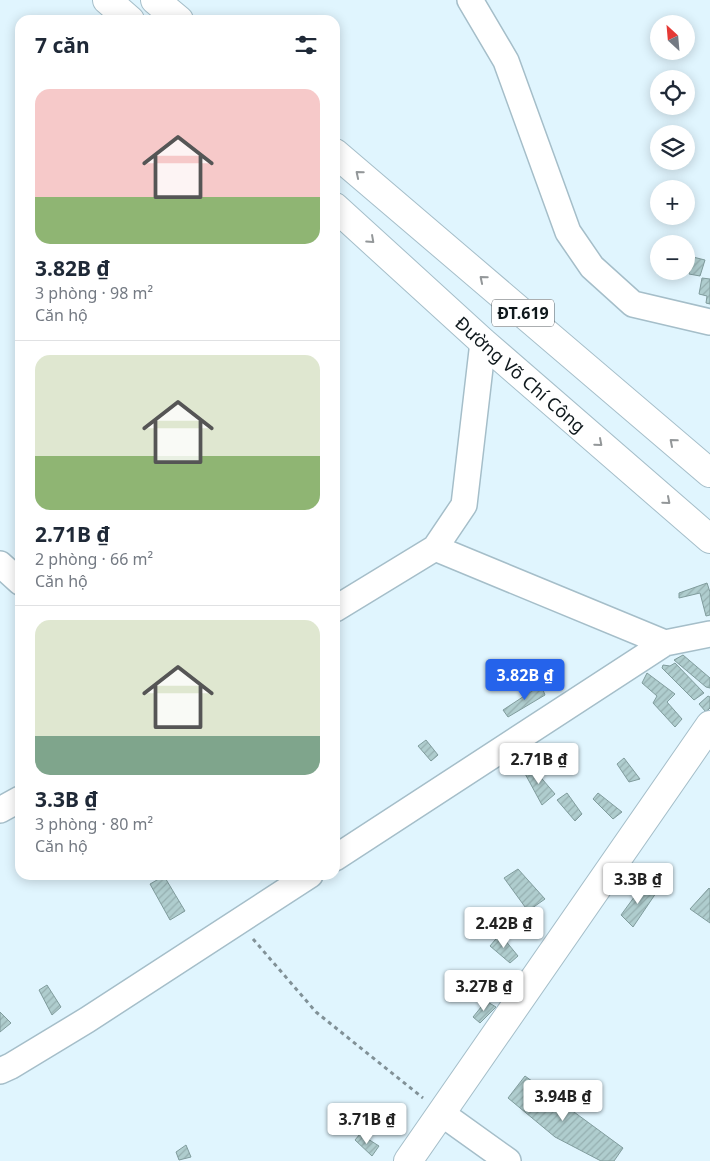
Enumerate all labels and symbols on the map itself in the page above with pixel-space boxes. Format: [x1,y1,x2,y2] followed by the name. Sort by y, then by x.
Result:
[650,15,695,60] north arrow
[356,171,365,180] one-way arrow
[365,234,374,243] one-way arrow
[479,276,488,285] one-way arrow
[492,300,554,326] road number: ĐT.619
[450,311,591,438] street label: Đường Võ Chí Công
[594,437,603,446] one-way arrow
[670,439,679,447] one-way arrow
[661,495,670,504] one-way arrow
[479,658,571,701] pin: 3.82B ₫
[493,742,585,785] pin: 2.71B ₫
[597,862,679,905] pin: 3.3B ₫
[458,906,550,949] pin: 2.42B ₫
[438,970,530,1012] pin: 3.27B ₫
[517,1080,609,1122] pin: 3.94B ₫
[321,1102,413,1145] pin: 3.71B ₫

